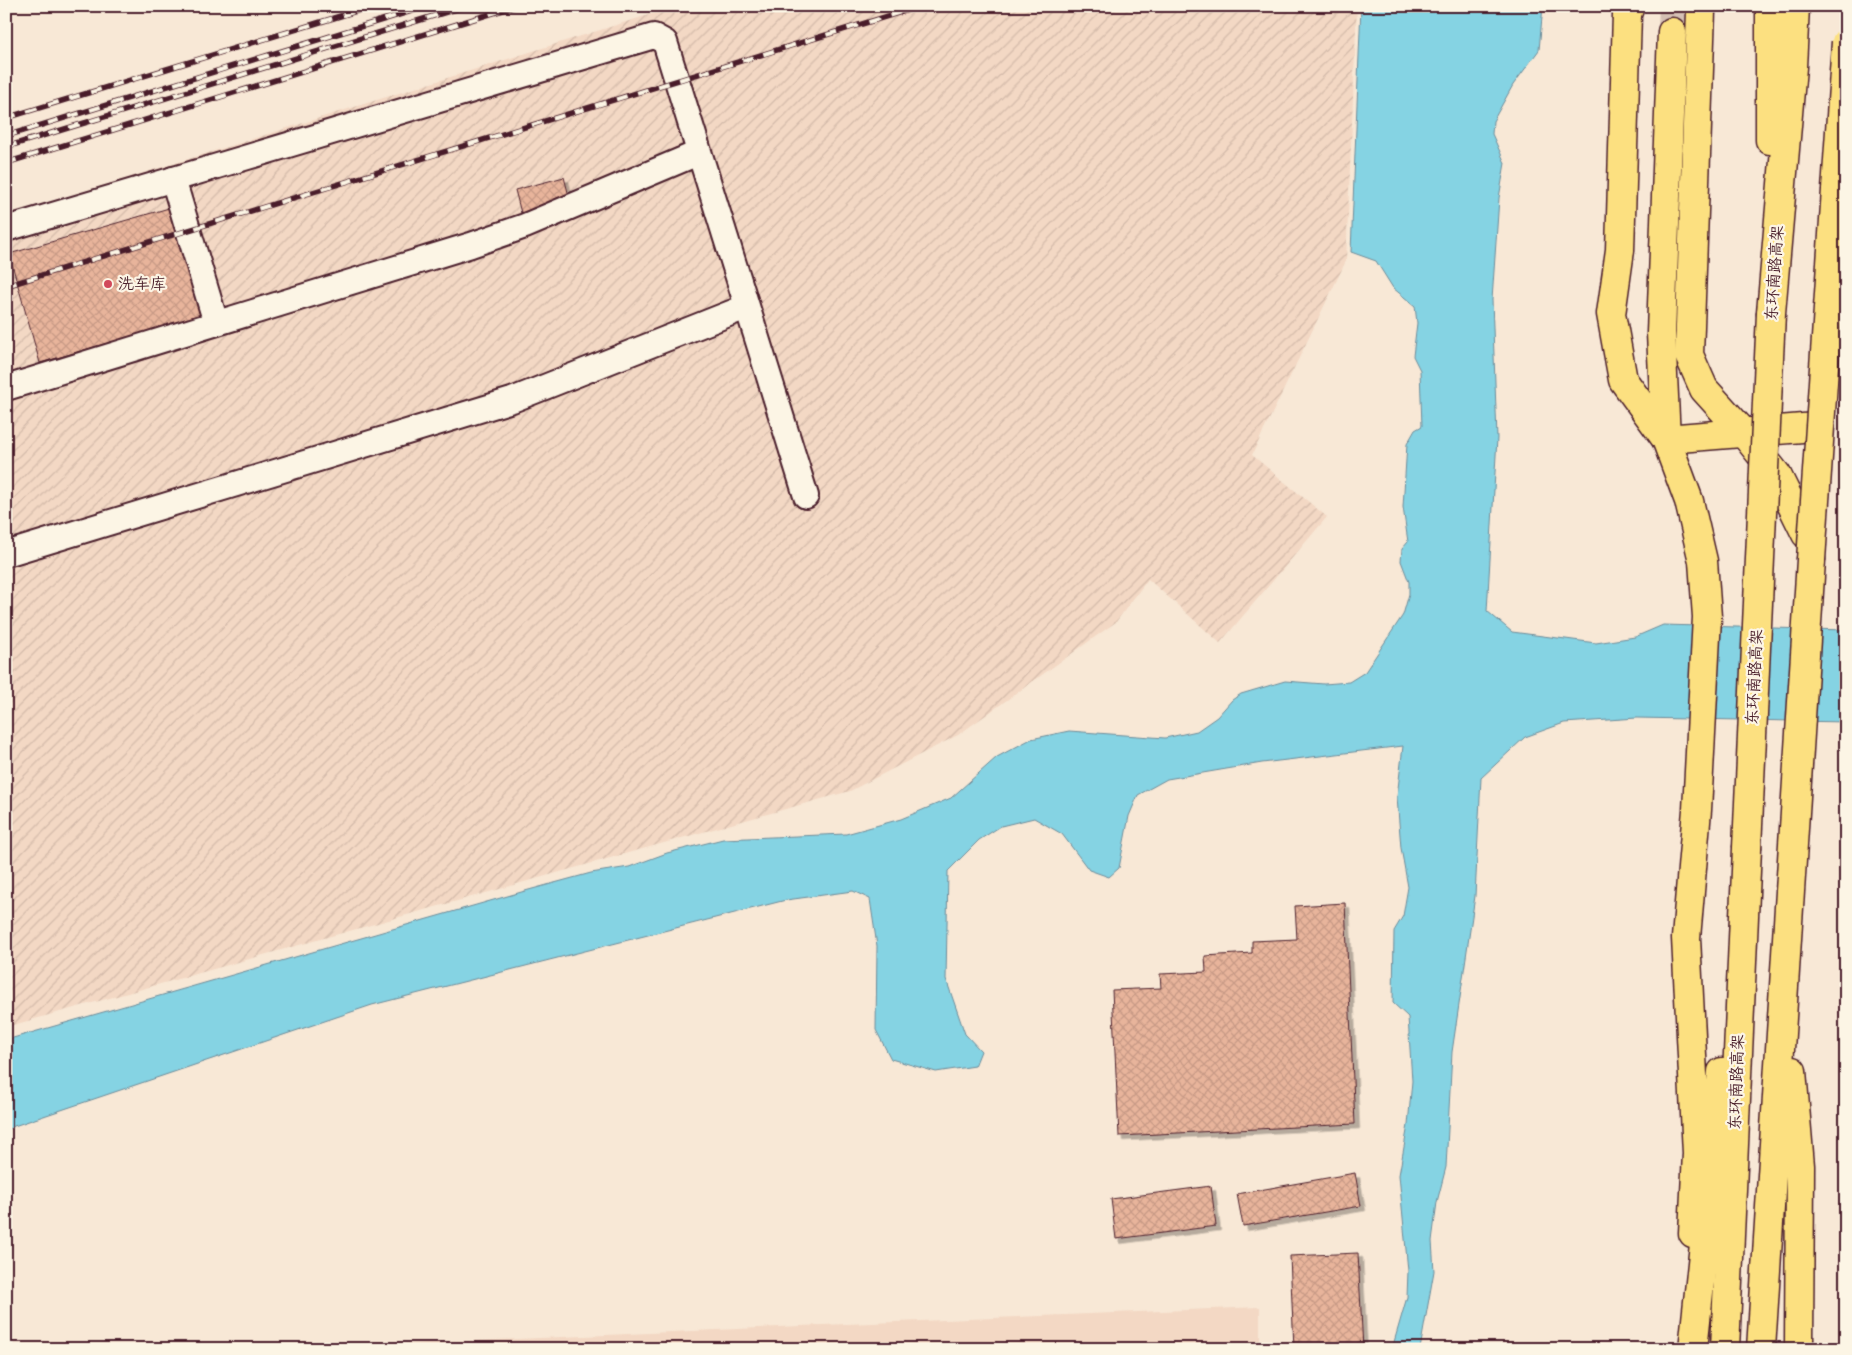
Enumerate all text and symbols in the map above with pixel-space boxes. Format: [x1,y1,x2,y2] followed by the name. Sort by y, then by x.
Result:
[1762,224,1788,322] street label: 东环南路高架
[118,275,166,294] place label: 洗车库
[102,278,114,290] marker: 洗车库
[1743,629,1767,725] street label: 东环南路高架
[1726,1034,1748,1130] street label: 东环南路高架

